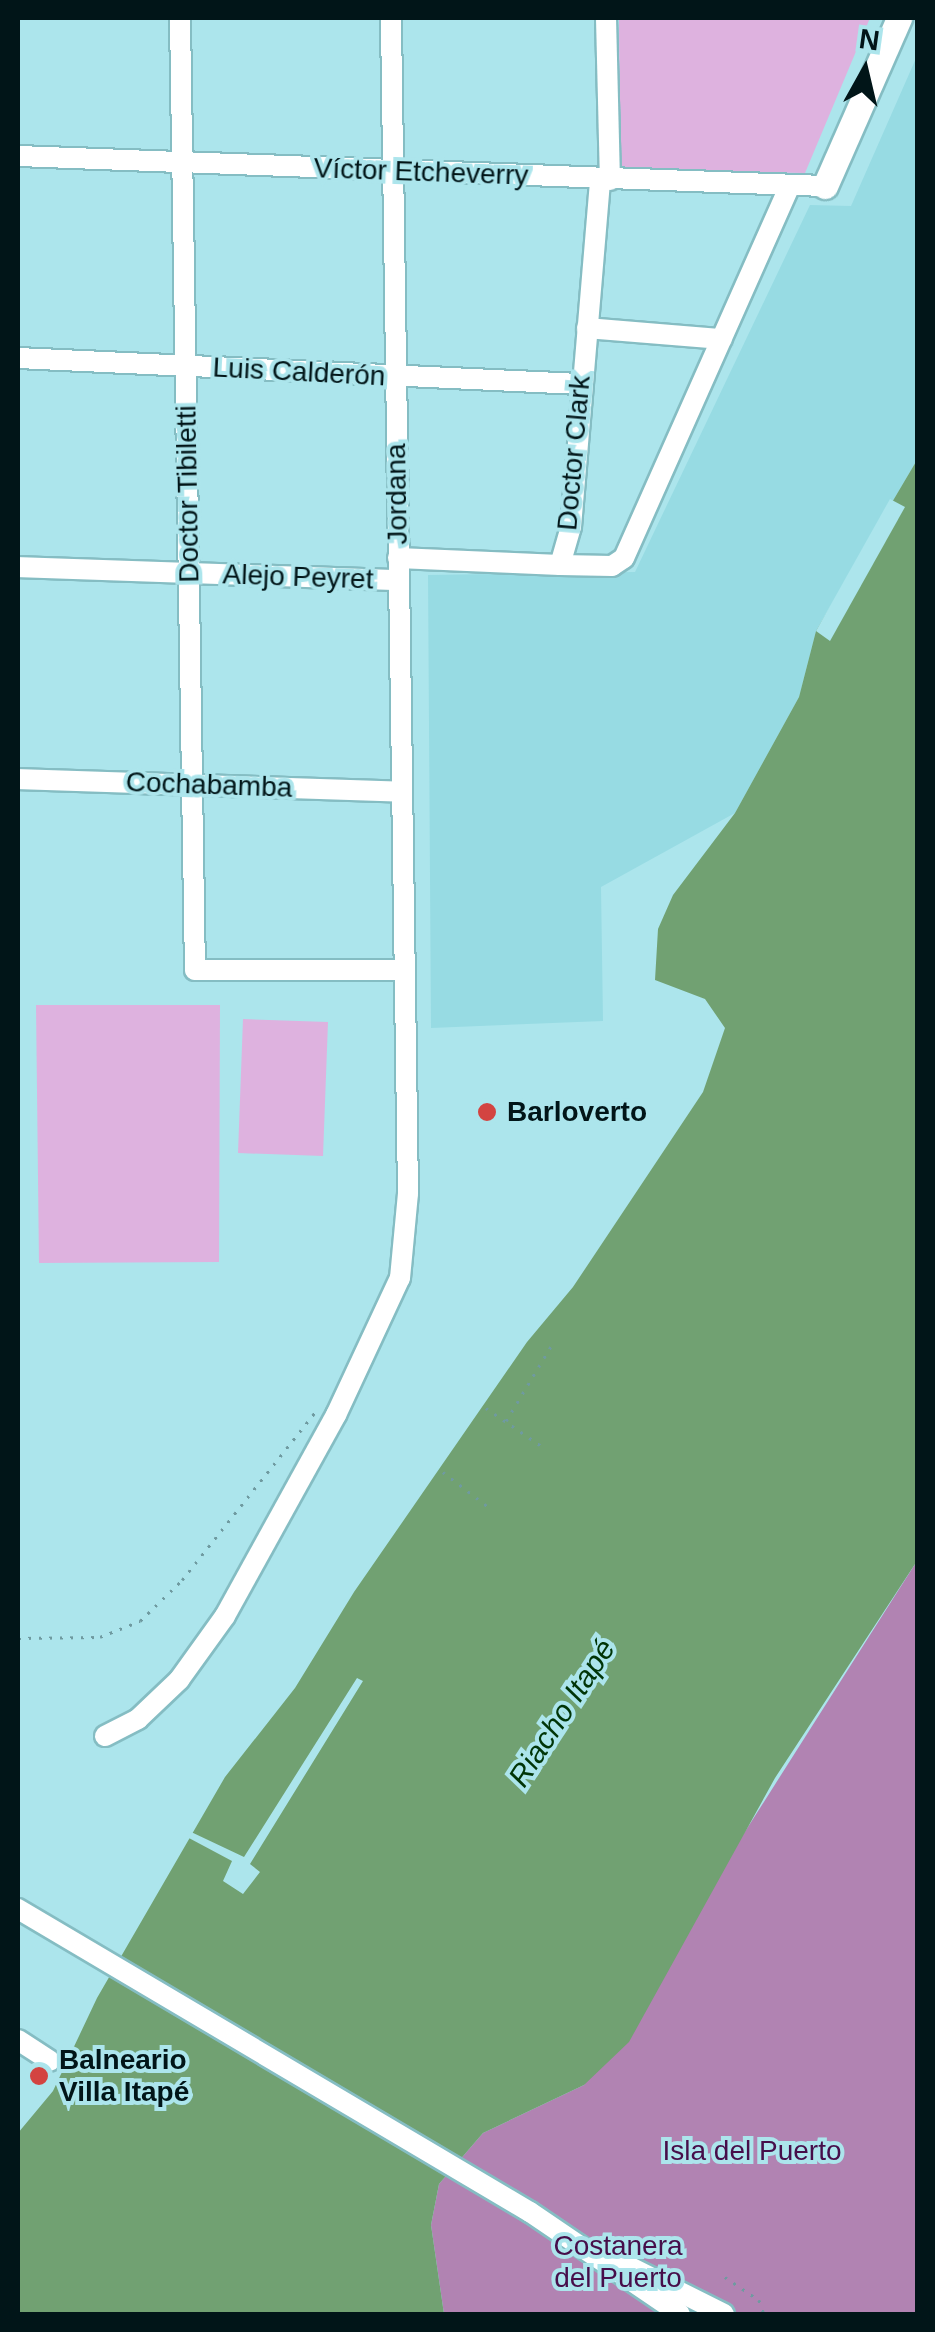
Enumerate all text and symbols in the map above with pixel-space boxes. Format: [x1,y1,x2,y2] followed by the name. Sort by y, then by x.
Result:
[815,20,915,120] north arrow
[857,23,881,57] text: N
[313,151,529,193] street label: Víctor Etcheverry
[212,351,386,393] street label: Luis Calderón
[550,374,598,532] street label: Doctor Clark
[170,405,206,583] street label: Doctor Tibiletti
[379,443,415,545] street label: Jordana
[222,558,374,596] street label: Alejo Peyret
[125,765,293,805] street label: Cochabamba
[507,1095,647,1129] place label: Barloverto
[476,1101,498,1123] marker: Barloverto
[501,1633,623,1793] water label: Riacho Itapé
[59,2043,189,2109] place label: Balneario Villa Itapé
[28,2065,50,2087] marker: Balneario Villa Itapé
[663,2134,841,2168] park label: Isla del Puerto
[553,2229,683,2295] park label: Costanera del Puerto

